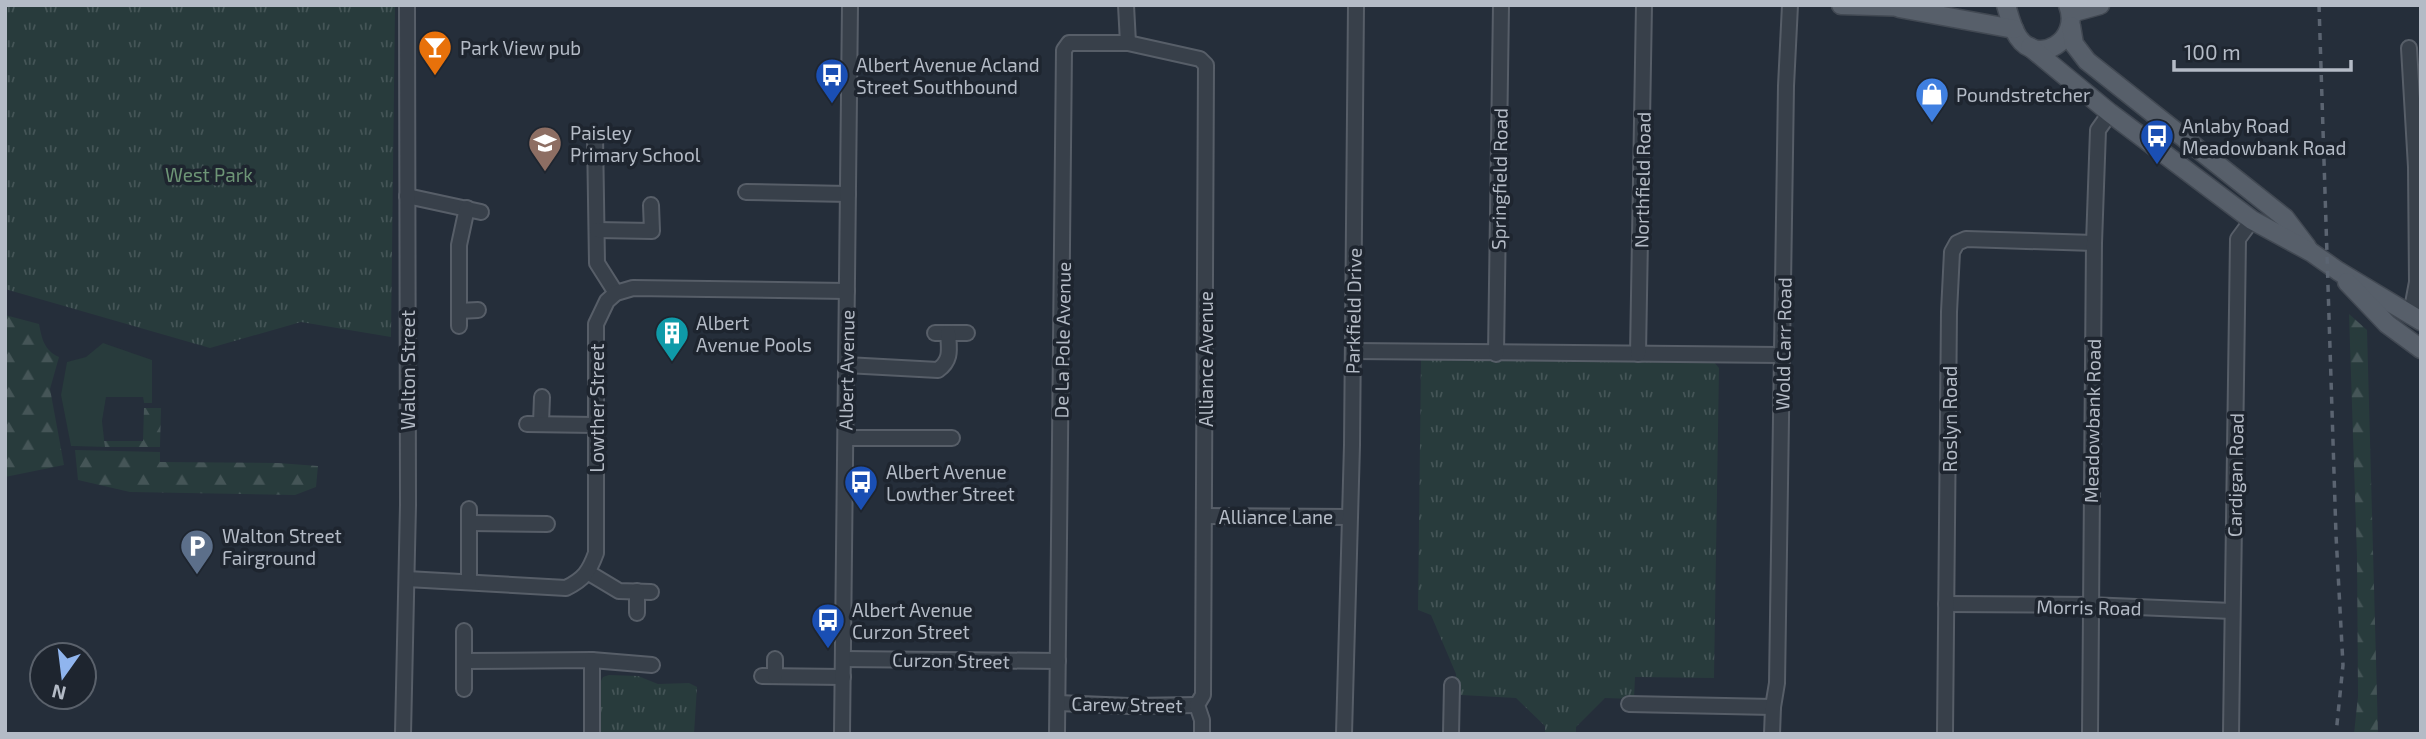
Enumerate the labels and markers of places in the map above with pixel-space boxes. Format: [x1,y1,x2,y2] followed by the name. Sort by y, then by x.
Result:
[416,28,454,77] bar icon: Park View pub
[460,36,581,59] place label: Park View pub
[856,53,1040,98] place label: Albert Avenue Acland Street Southbound
[813,56,851,105] bus stop icon: Albert Avenue Acland Street Southbound
[1913,75,1951,124] shop icon: Poundstretcher
[1956,83,2091,106] place label: Poundstretcher
[2182,114,2346,159] place label: Anlaby Road Meadowbank Road
[2138,117,2176,166] bus stop icon: Anlaby Road Meadowbank Road
[570,121,701,166] place label: Paisley Primary School
[526,124,564,173] school or university icon: Paisley Primary School
[696,311,812,356] place label: Albert Avenue Pools
[653,314,691,363] building icon: Albert Avenue Pools
[886,460,1015,505] place label: Albert Avenue Lowther Street
[842,463,880,512] bus stop icon: Albert Avenue Lowther Street
[222,524,342,569] place label: Walton Street Fairground
[178,527,216,576] parking icon: Walton Street Fairground
[852,598,973,643] place label: Albert Avenue Curzon Street
[809,601,847,650] bus stop icon: Albert Avenue Curzon Street

